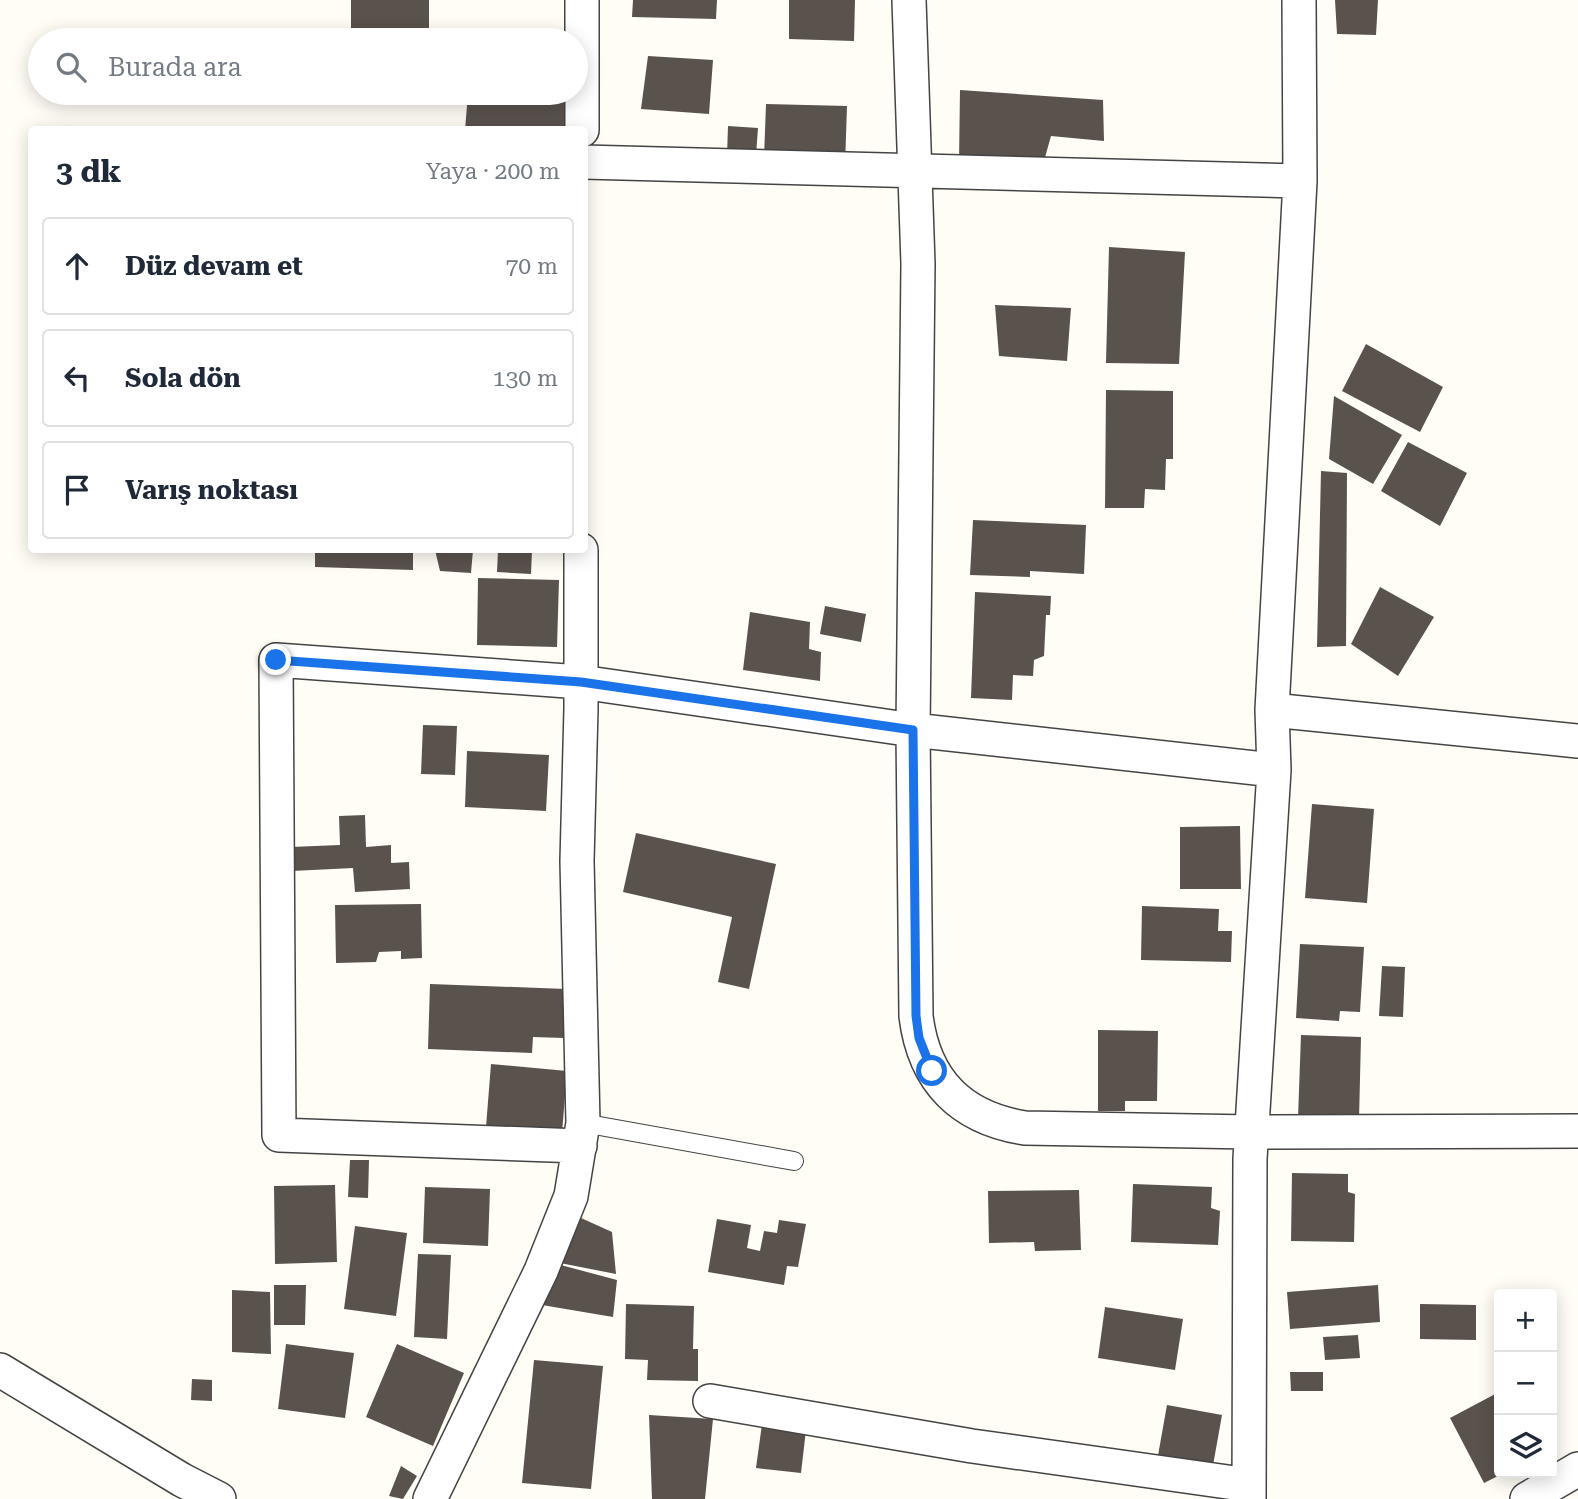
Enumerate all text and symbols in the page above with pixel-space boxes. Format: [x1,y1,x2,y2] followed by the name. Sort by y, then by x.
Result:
[28,28,588,105] search box
[52,48,90,86] icon: search
[108,52,242,82] text: Burada ara
[56,154,121,189] text: 3 dk
[426,158,560,185] text: Yaya · 200 m
[58,247,96,285] icon: ahead
[125,251,303,281] text: Düz devam et
[505,253,558,280] text: 70 m
[58,359,96,397] icon: left
[125,363,241,393] text: Sola dön
[493,365,558,392] text: 130 m
[58,471,96,509] icon: arrive
[125,475,298,505] text: Varış noktası
[260,644,291,675] route end
[916,1055,947,1086] route start
[1494,1289,1557,1478] map controls
[1494,1289,1557,1352] button: +
[1494,1352,1557,1415] button: −
[1494,1415,1557,1478] button: layers

